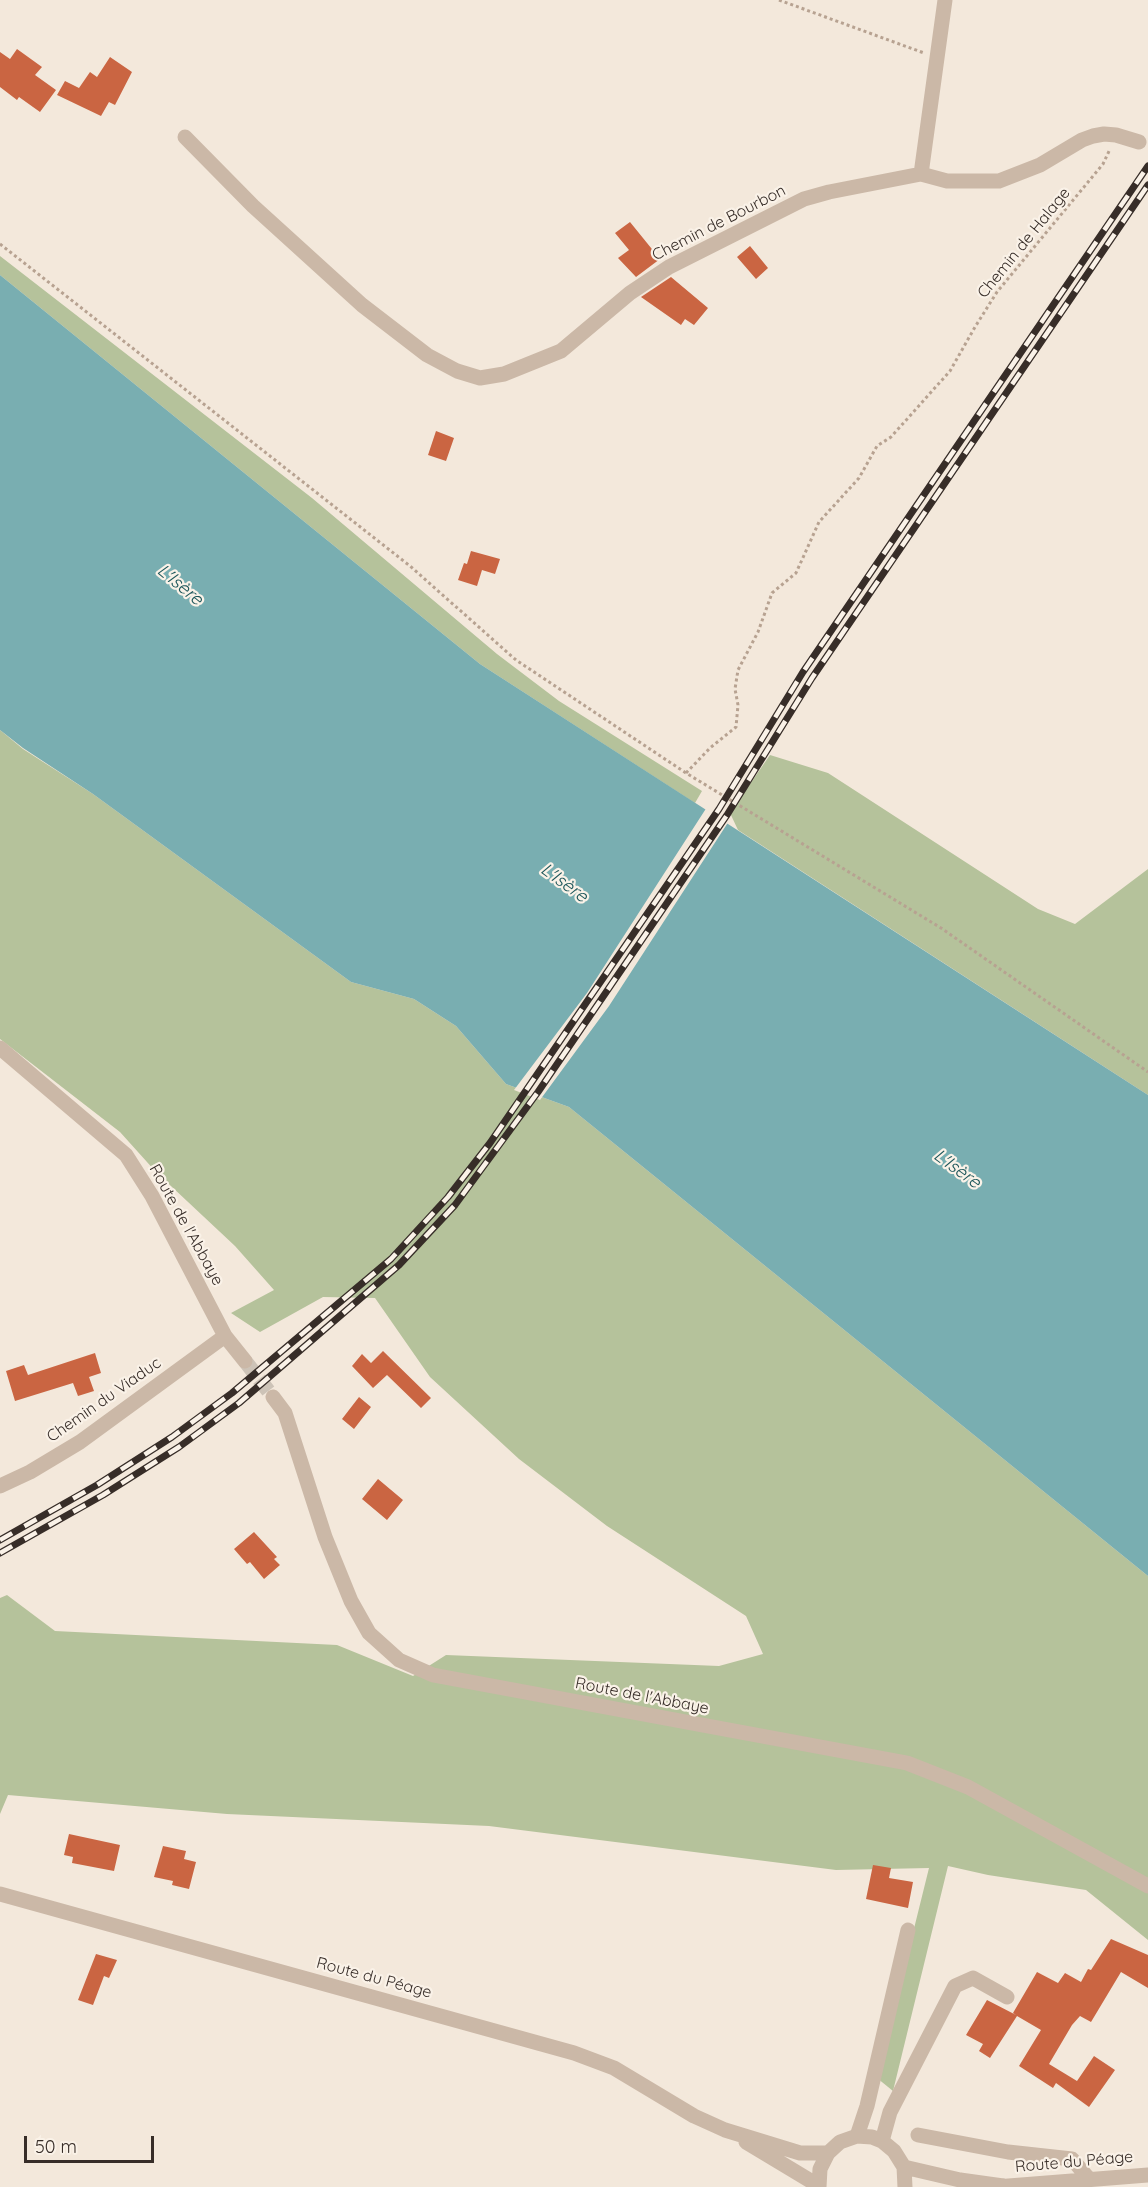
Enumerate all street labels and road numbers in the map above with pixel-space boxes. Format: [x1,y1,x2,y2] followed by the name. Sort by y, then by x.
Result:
[649,181,789,265] street label: Chemin de Bourbon
[974,184,1074,302] street label: Chemin de Halage
[145,1161,227,1289] street label: Route de l'Abbaye
[43,1353,165,1447] street label: Chemin du Viaduc
[574,1674,710,1718] street label: Route de l'Abbaye
[314,1953,434,2003] street label: Route du Péage
[1014,2147,1134,2177] street label: Route du Péage

